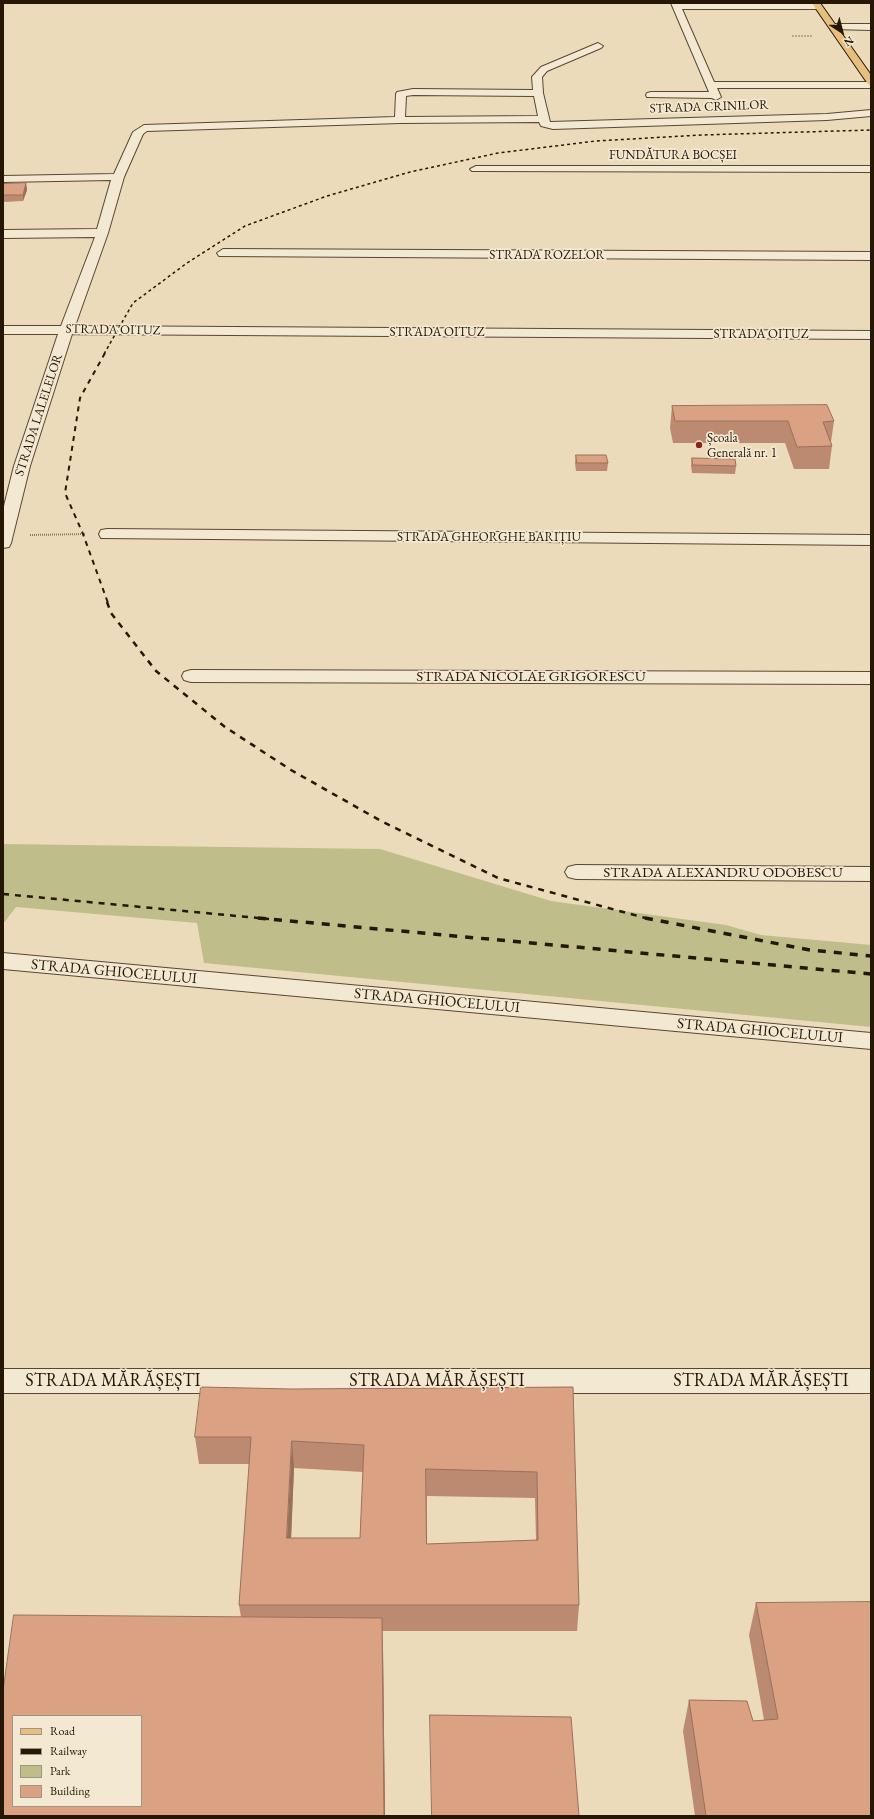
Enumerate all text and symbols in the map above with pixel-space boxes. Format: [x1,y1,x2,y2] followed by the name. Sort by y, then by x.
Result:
[822,12,862,52] north arrow
[841,33,857,50] text: N
[649,97,769,117] street label: STRADA CRINILOR
[609,147,737,163] street label: FUNDĂTURA BOCȘEI
[489,247,605,263] street label: STRADA ROZELOR
[65,321,161,339] street label: STRADA OITUZ
[389,324,485,340] street label: STRADA OITUZ
[713,326,809,342] street label: STRADA OITUZ
[12,352,66,478] street label: STRADA LALELELOR
[707,430,777,461] place label: Școala Generală nr. 1
[694,440,704,450] marker: Școala Generală nr. 1
[397,529,581,545] street label: STRADA GHEORGHE BARIȚIU
[416,668,646,686] street label: STRADA NICOLAE GRIGORESCU
[603,864,843,882] street label: STRADA ALEXANDRU ODOBESCU
[30,956,198,988] street label: STRADA GHIOCELULUI
[353,985,521,1017] street label: STRADA GHIOCELULUI
[676,1015,844,1047] street label: STRADA GHIOCELULUI
[25,1370,201,1392] street label: STRADA MĂRĂȘEȘTI
[349,1370,525,1392] street label: STRADA MĂRĂȘEȘTI
[673,1370,849,1392] street label: STRADA MĂRĂȘEȘTI
[12,1715,142,1807] legend
[50,1723,75,1739] text: Road
[50,1743,87,1759] text: Railway
[50,1763,70,1779] text: Park
[50,1783,90,1799] text: Building

